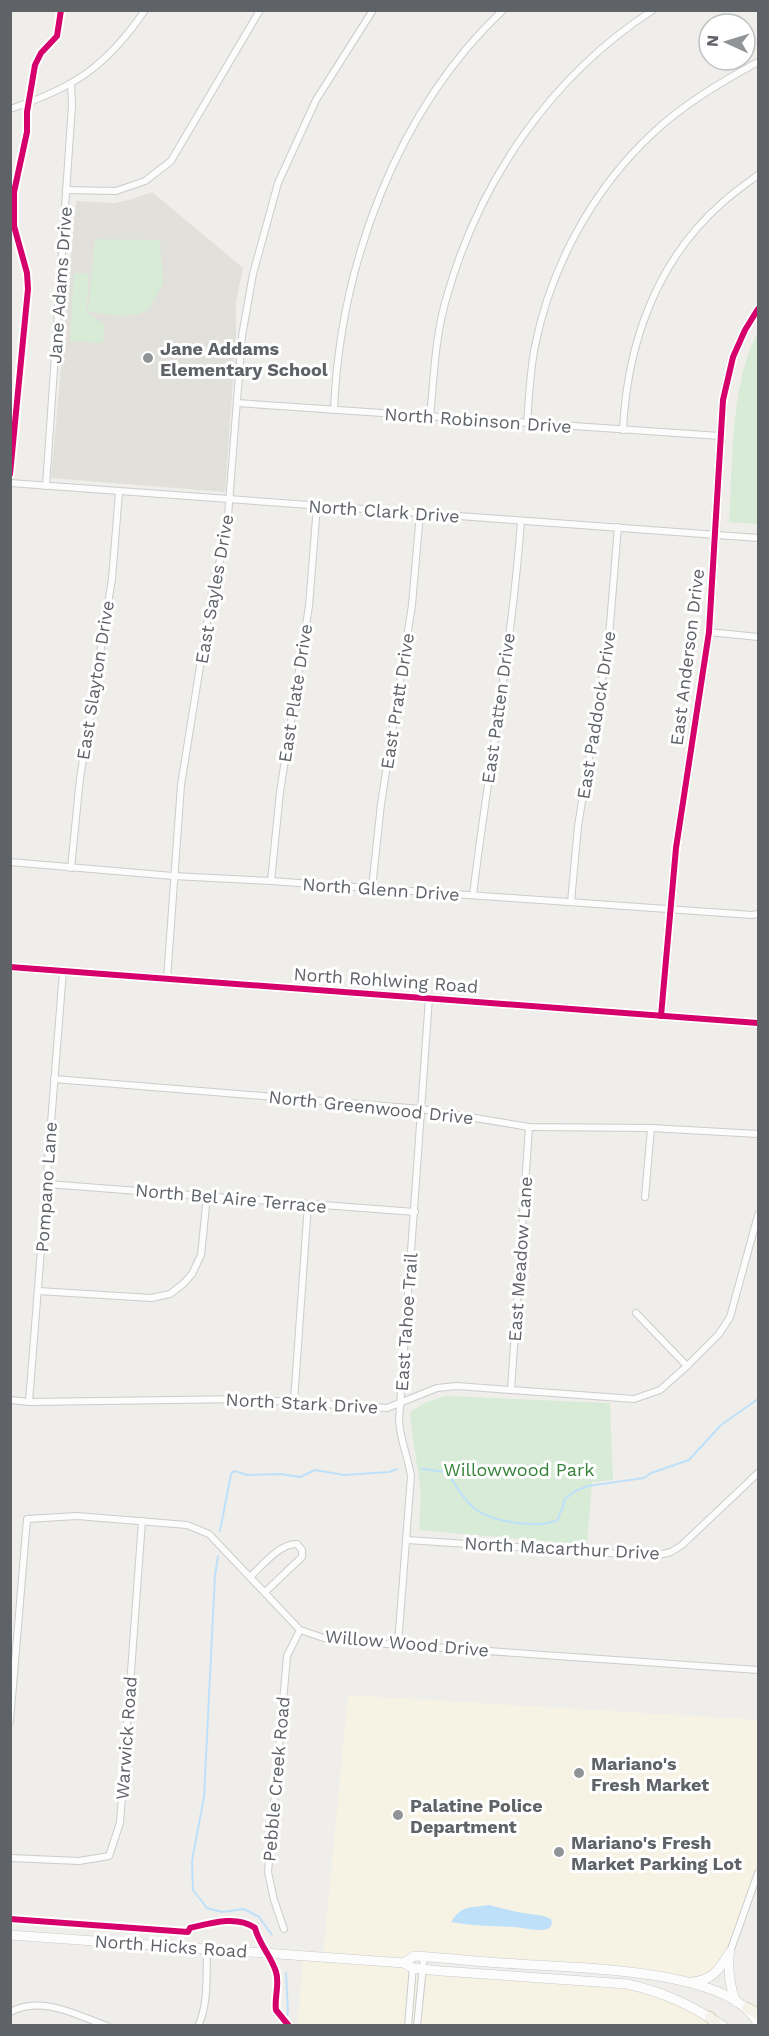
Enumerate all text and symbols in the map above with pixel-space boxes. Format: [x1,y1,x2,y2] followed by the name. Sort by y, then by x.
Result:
[697,12,757,72] north arrow
[703,34,722,48] text: N
[44,206,76,364] street label: Jane Adams Drive
[160,338,328,380] place label: Jane Addams Elementary School
[141,351,155,365] marker: Jane Addams Elementary School
[384,403,572,437] street label: North Robinson Drive
[308,495,460,527] street label: North Clark Drive
[191,513,237,665] street label: East Sayles Drive
[666,567,708,747] street label: East Anderson Drive
[72,599,118,761] street label: East Slayton Drive
[274,622,316,764] street label: East Plate Drive
[572,629,620,801] street label: East Paddock Drive
[376,631,418,771] street label: East Pratt Drive
[477,631,519,785] street label: East Patten Drive
[302,873,460,905] street label: North Glenn Drive
[293,963,479,997] street label: North Rohlwing Road
[268,1086,474,1128] street label: North Greenwood Drive
[31,1121,61,1253] street label: Pompano Lane
[504,1176,536,1342] street label: East Meadow Lane
[134,1179,328,1217] street label: North Bel Aire Terrace
[391,1252,421,1392] street label: East Tahoe Trail
[225,1389,379,1417] street label: North Stark Drive
[443,1459,595,1480] park label: Willowwood Park
[464,1532,660,1564] street label: North Macarthur Drive
[324,1625,490,1661] street label: Willow Wood Drive
[111,1675,141,1801] street label: Warwick Road
[258,1695,294,1863] street label: Pebble Creek Road
[591,1753,709,1795] place label: Mariano's Fresh Market
[572,1766,586,1780] marker: Mariano's Fresh Market
[410,1795,543,1837] place label: Palatine Police Department
[391,1808,405,1822] marker: Palatine Police Department
[571,1832,742,1874] place label: Mariano's Fresh Market Parking Lot
[552,1845,566,1859] marker: Mariano's Fresh Market Parking Lot
[94,1930,248,1962] street label: North Hicks Road

